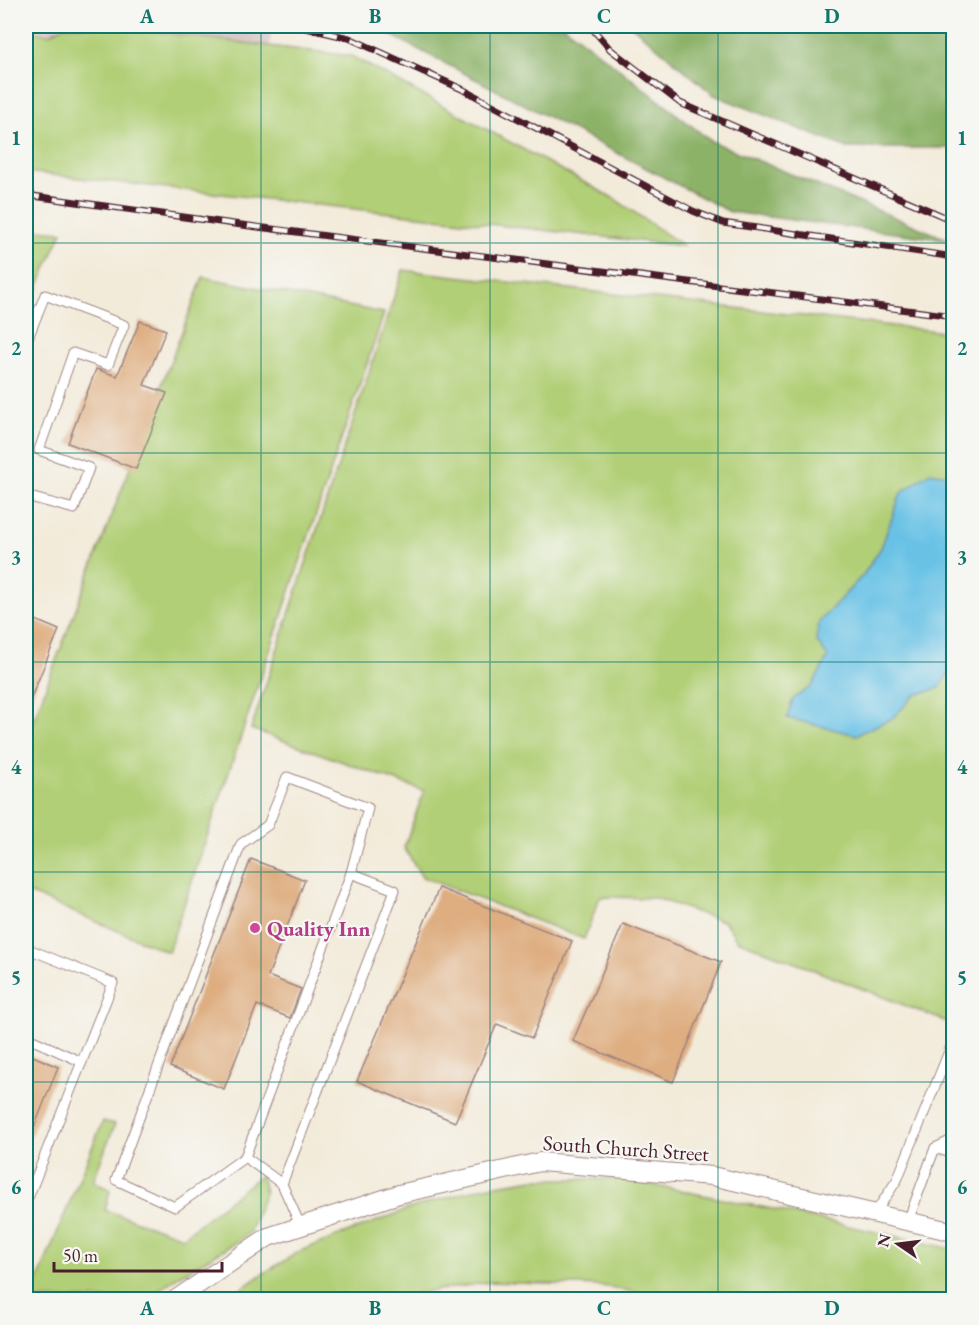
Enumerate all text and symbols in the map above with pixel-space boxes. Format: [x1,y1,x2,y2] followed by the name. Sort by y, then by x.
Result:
[139,3,155,29] text: A
[369,3,381,29] text: B
[597,3,611,29] text: C
[824,3,840,29] text: D
[11,125,21,151] text: 1
[957,125,967,151] text: 1
[11,335,22,361] text: 2
[957,335,968,361] text: 2
[11,544,21,570] text: 3
[957,544,967,570] text: 3
[11,754,22,780] text: 4
[957,754,968,780] text: 4
[267,915,370,942] place label: Quality Inn
[248,921,262,935] marker: Quality Inn
[11,964,21,990] text: 5
[957,964,967,990] text: 5
[542,1129,710,1167] street label: South Church Street
[11,1174,22,1200] text: 6
[957,1174,968,1200] text: 6
[868,1214,928,1274] north arrow
[872,1232,896,1249] text: N
[54,1235,222,1273] scale bar
[63,1244,98,1267] text: 50 m
[139,1295,155,1321] text: A
[369,1295,381,1321] text: B
[597,1295,611,1321] text: C
[824,1295,840,1321] text: D

